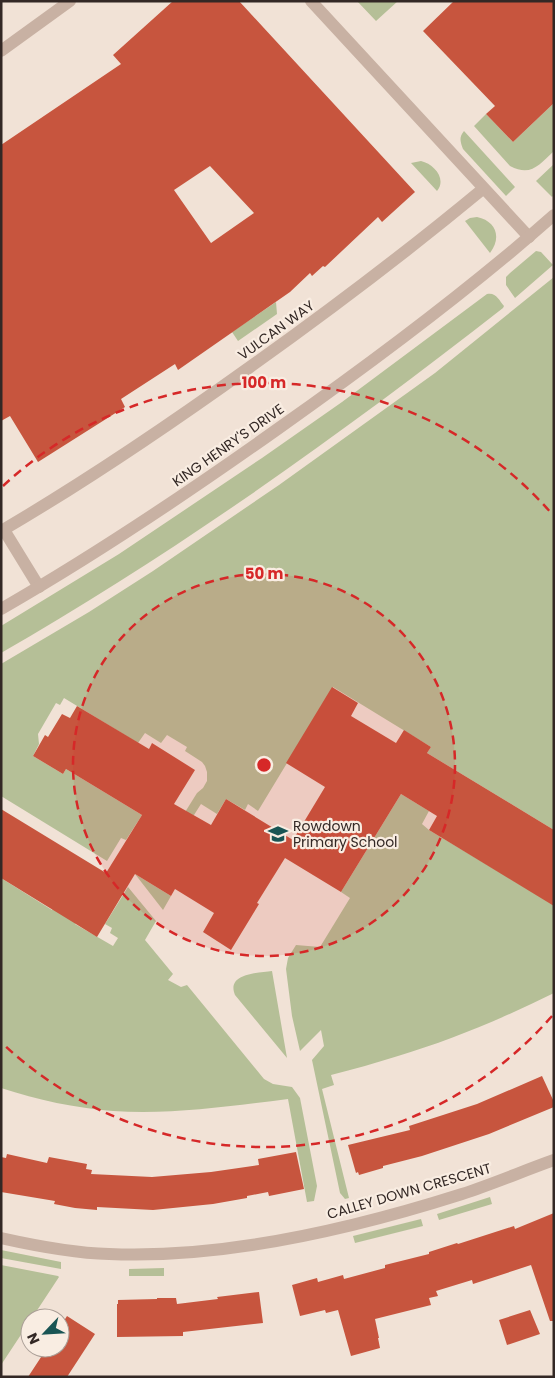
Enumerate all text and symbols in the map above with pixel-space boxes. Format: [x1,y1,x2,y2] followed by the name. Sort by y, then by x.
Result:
[234,295,318,365] street label: VULCAN WAY
[242,372,286,393] text: 100 m
[168,399,288,491] street label: KING HENRY'S DRIVE
[245,563,283,584] text: 50 m
[255,756,273,774] centre of rings
[293,816,398,852] place label: Rowdown Primary School
[267,823,289,845] school or university icon: Rowdown Primary School
[325,1158,494,1224] street label: CALLEY DOWN CRESCENT
[20,1308,70,1358] north arrow
[22,1329,45,1347] text: N

